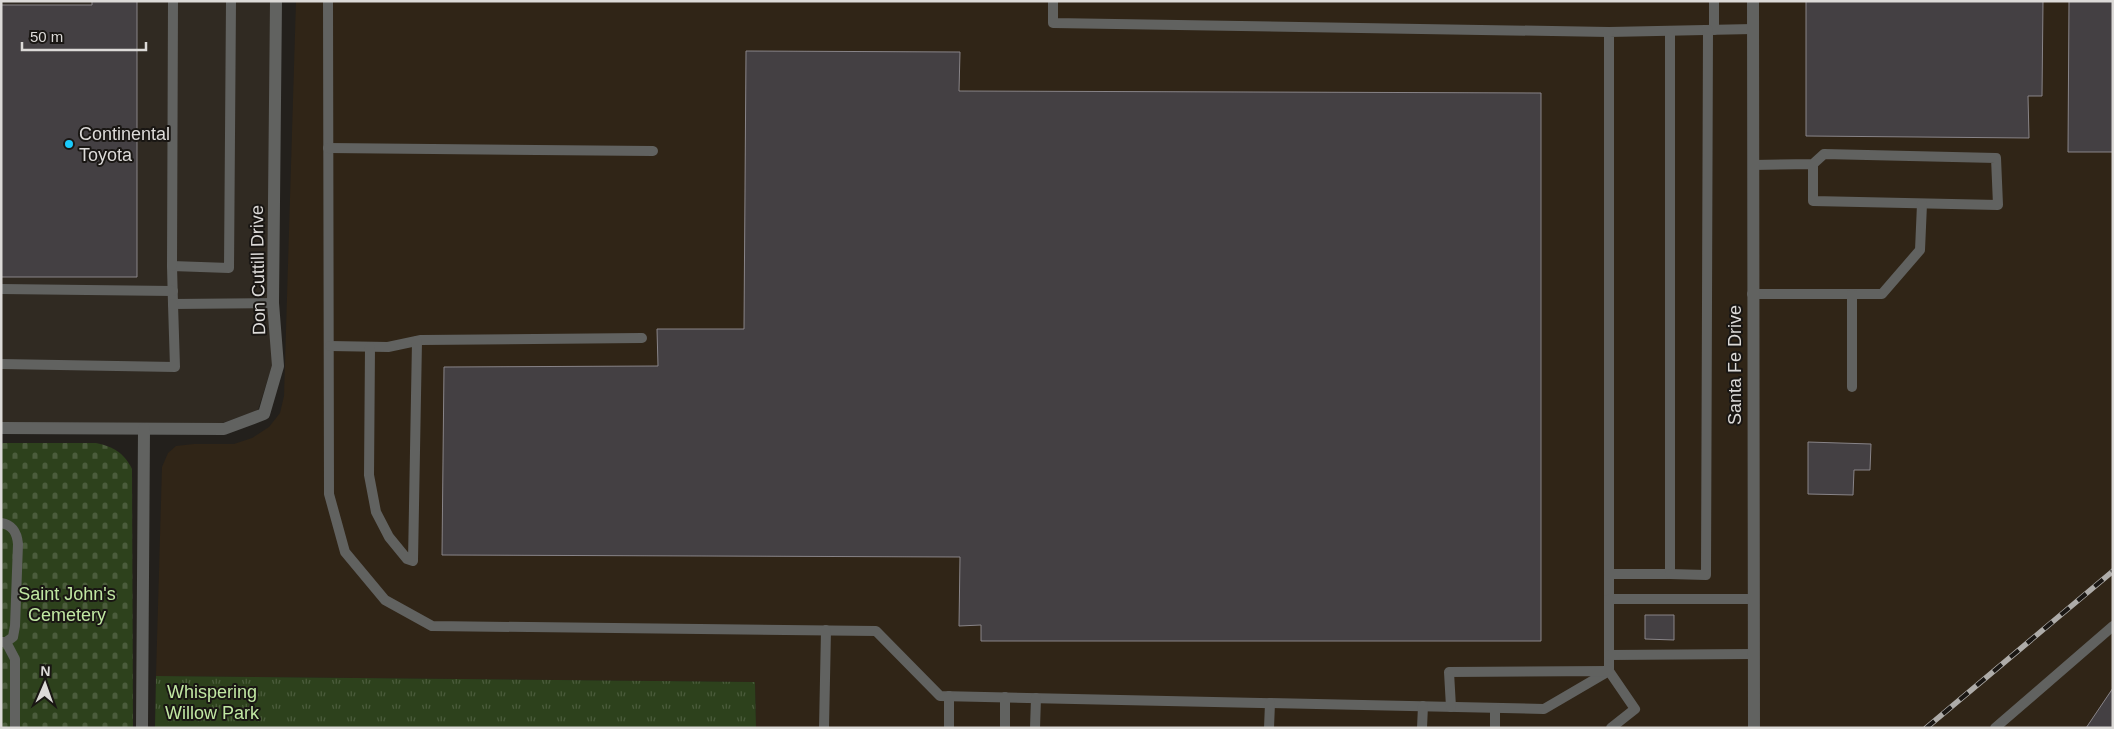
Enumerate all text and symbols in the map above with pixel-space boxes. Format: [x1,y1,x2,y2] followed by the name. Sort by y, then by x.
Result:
[22,20,146,52] scale bar
[30,28,63,45] text: 50 m
[79,124,170,165] place label: Continental Toyota
[63,138,75,150] marker: Continental Toyota
[247,205,269,335] street label: Don Cuttill Drive
[1725,305,1745,425] street label: Santa Fe Drive
[18,584,116,625] park label: Saint John's Cemetery
[20,659,70,709] north arrow
[40,663,51,679] text: N
[165,682,260,723] park label: Whispering Willow Park

